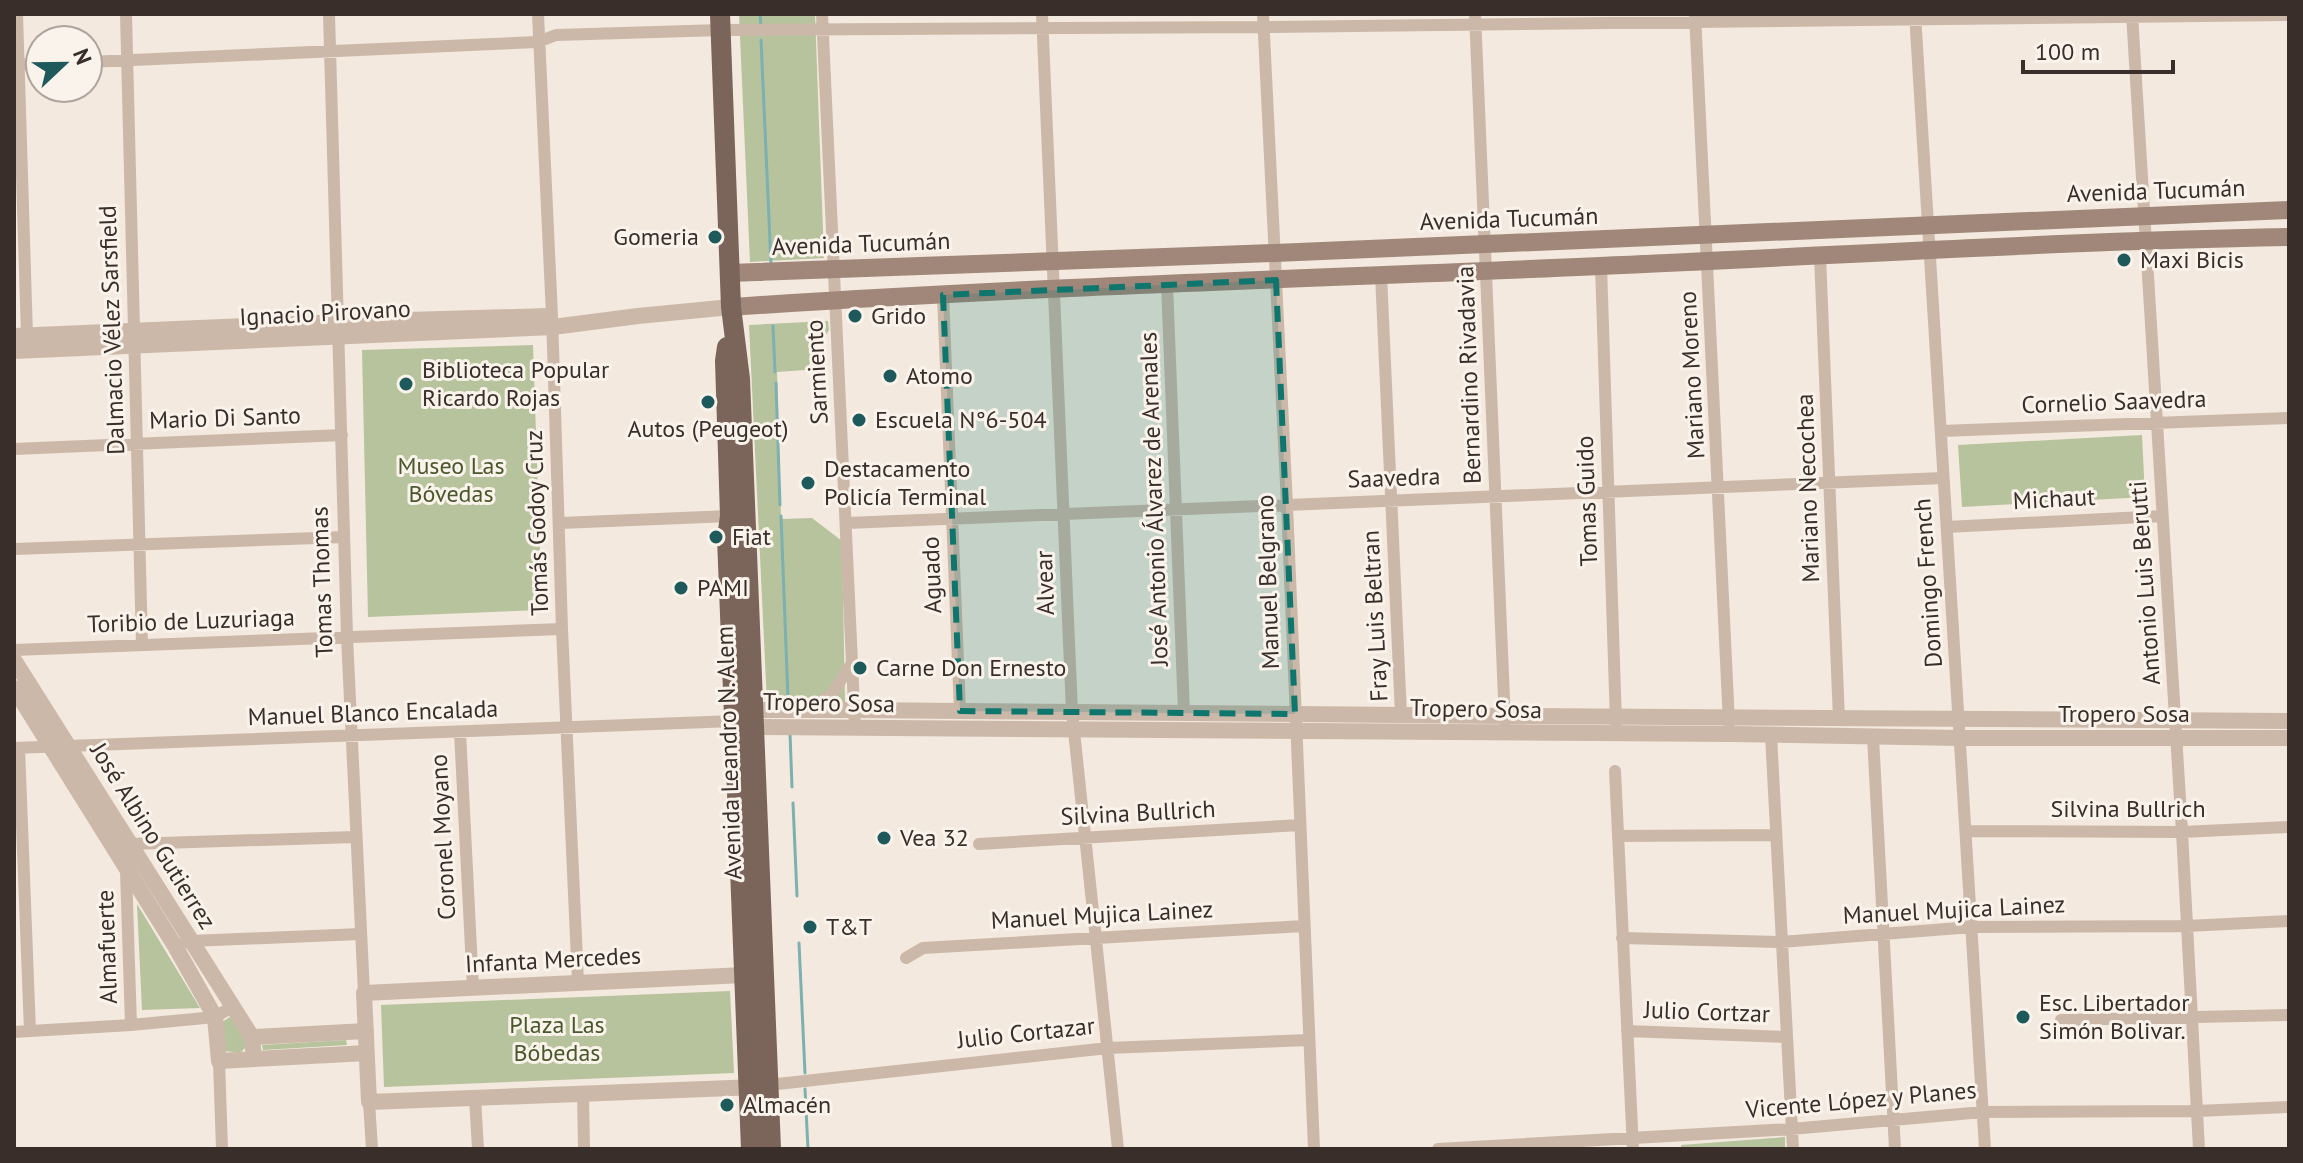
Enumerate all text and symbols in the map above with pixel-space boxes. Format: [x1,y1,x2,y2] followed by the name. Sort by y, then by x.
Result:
[24,24,104,104] north arrow
[2023,24,2173,74] scale bar
[2035,36,2100,67] text: 100 m
[67,45,98,68] text: N
[2066,172,2246,209] street label: Avenida Tucumán
[1419,200,1599,237] street label: Avenida Tucumán
[92,205,131,455] street label: Dalmacio Vélez Sarsfield
[613,221,699,252] place label: Gomeria
[771,225,951,262] street label: Avenida Tucumán
[706,228,724,246] marker: Gomeria
[2140,244,2244,275] place label: Maxi Bicis
[2115,251,2133,269] marker: Maxi Bicis
[1449,265,1488,485] street label: Bernardino Rivadavia
[1672,290,1711,460] street label: Mariano Moreno
[239,293,411,332] street label: Ignacio Pirovano
[871,300,926,331] place label: Grido
[846,307,864,325] marker: Grido
[798,319,835,425] street label: Sarmiento
[1132,331,1175,668] street label: José Antonio Álvarez de Arenales
[422,354,609,413] place label: Biblioteca Popular Ricardo Rojas
[906,360,973,391] place label: Atomo
[881,367,899,385] marker: Atomo
[397,375,415,393] marker: Biblioteca Popular Ricardo Rojas
[2021,383,2207,420] street label: Cornelio Saavedra
[699,393,717,411] marker: Autos (Peugeot)
[1789,393,1826,583] street label: Mariano Necochea
[149,399,301,436] street label: Mario Di Santo
[875,404,1047,435] place label: Escuela N°6-504
[850,411,868,429] marker: Escuela N°6-504
[627,413,789,444] place label: Autos (Peugeot)
[518,430,555,616] street label: Tomás Godoy Cruz
[1569,435,1604,567] street label: Tomas Guido
[397,450,505,509] park label: Museo Las Bóvedas
[824,453,986,512] place label: Destacamento Policía Terminal
[1347,460,1441,495] street label: Saavedra
[799,474,817,492] marker: Destacamento Policía Terminal
[2122,480,2167,686] street label: Antonio Luis Berutti
[2012,481,2096,516] street label: Michaut
[1249,494,1286,670] street label: Manuel Belgrano
[1906,497,1949,669] street label: Domingo French
[303,506,340,658] street label: Tomas Thomas
[732,521,771,552] place label: Fiat
[707,528,725,546] marker: Fiat
[1355,530,1394,703] street label: Fray Luis Beltran
[915,536,948,614] street label: Aguado
[1028,550,1061,616] street label: Alvear
[697,572,749,603] place label: PAMI
[672,579,690,597] marker: PAMI
[87,601,295,640] street label: Toribio de Luzuriaga
[709,626,748,880] street label: Avenida Leandro N. Alem
[876,652,1066,683] place label: Carne Don Ernesto
[851,659,869,677] marker: Carne Don Ernesto
[763,686,895,719] street label: Tropero Sosa
[1410,692,1542,725] street label: Tropero Sosa
[247,693,499,732] street label: Manuel Blanco Encalada
[2058,698,2190,729] street label: Tropero Sosa
[83,736,223,935] street label: José Albino Gutierrez
[423,753,462,921] street label: Coronel Moyano
[1060,793,1216,832] street label: Silvina Bullrich
[2050,793,2206,824] street label: Silvina Bullrich
[899,822,969,853] place label: Vea 32
[875,829,893,847] marker: Vea 32
[1842,888,2066,931] street label: Manuel Mujica Lainez
[89,889,124,1005] street label: Almafuerte
[990,893,1214,936] street label: Manuel Mujica Lainez
[826,911,872,942] place label: T&T
[801,918,819,936] marker: T&T
[464,939,642,980] street label: Infanta Mercedes
[2039,987,2189,1046] place label: Esc. Libertador Simón Bolivar.
[1642,994,1771,1029] street label: Julio Cortzar
[2014,1008,2032,1026] marker: Esc. Libertador Simón Bolivar.
[509,1009,605,1068] park label: Plaza Las Bóbedas
[955,1010,1096,1055] street label: Julio Cortazar
[1743,1074,1978,1125] street label: Vicente López y Planes
[743,1089,831,1120] place label: Almacén
[718,1096,736,1114] marker: Almacén

